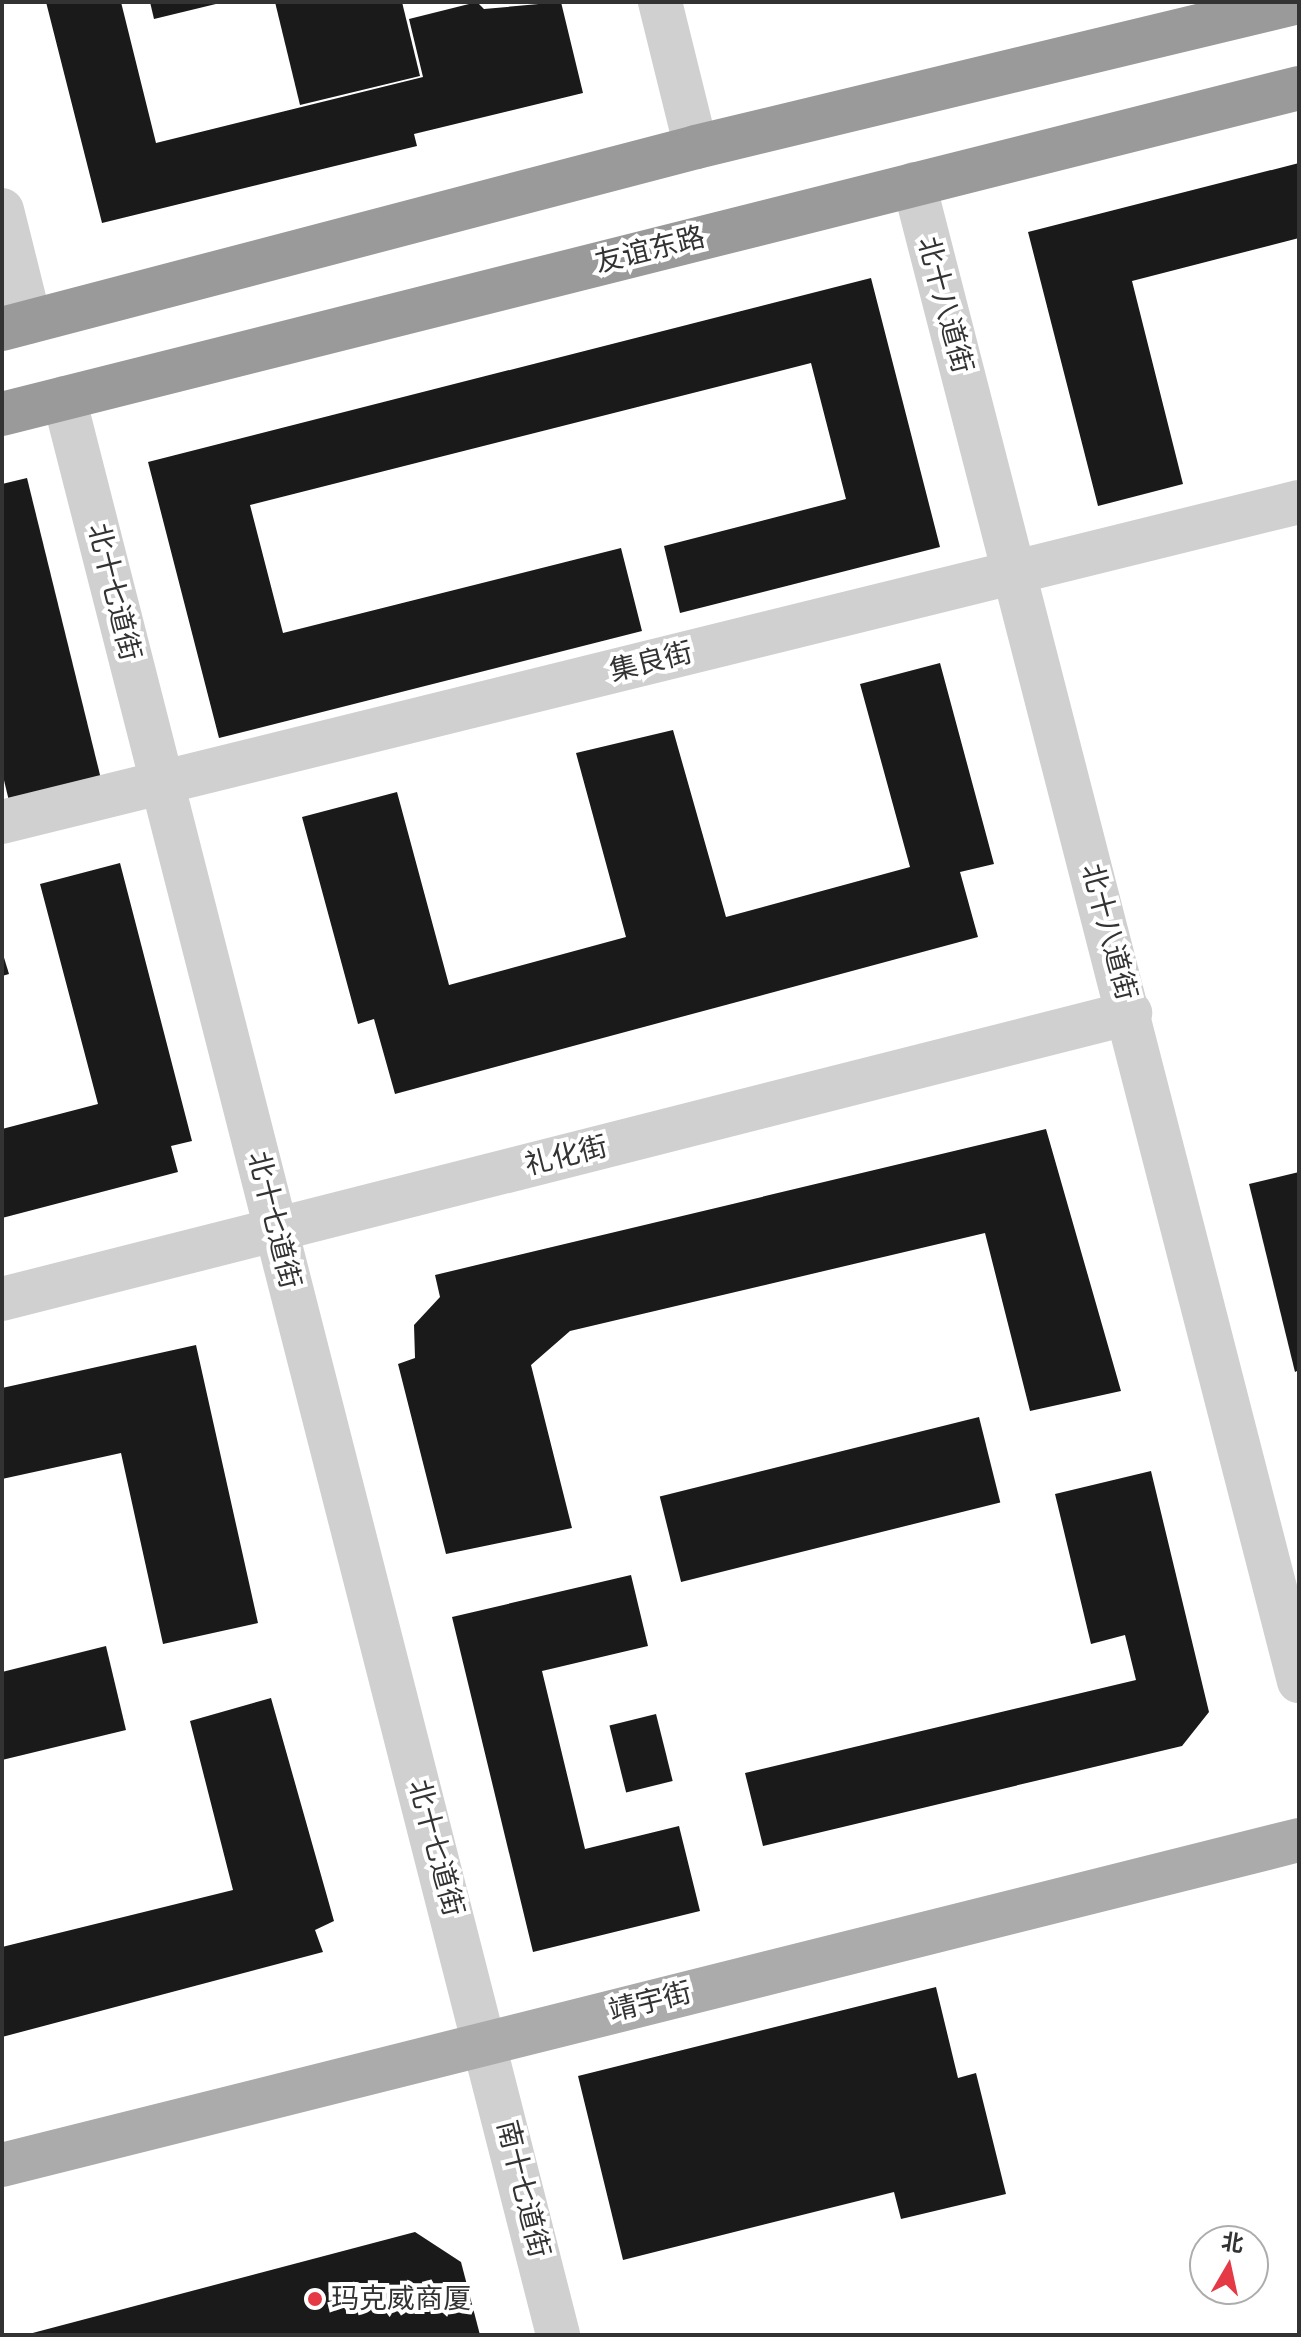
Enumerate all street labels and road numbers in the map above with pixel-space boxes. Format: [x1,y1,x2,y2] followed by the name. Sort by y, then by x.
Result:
[592,220,708,280] street label: 友谊东路
[911,233,979,377] street label: 北十八道街
[81,520,147,664] street label: 北十七道街
[606,636,696,688] street label: 集良街
[1075,860,1143,1004] street label: 北十八道街
[521,1130,611,1182] street label: 礼化街
[241,1148,307,1292] street label: 北十七道街
[402,1776,470,1920] street label: 北十七道街
[605,1976,695,2028] street label: 靖宇街
[490,2117,556,2261] street label: 南十七道街

